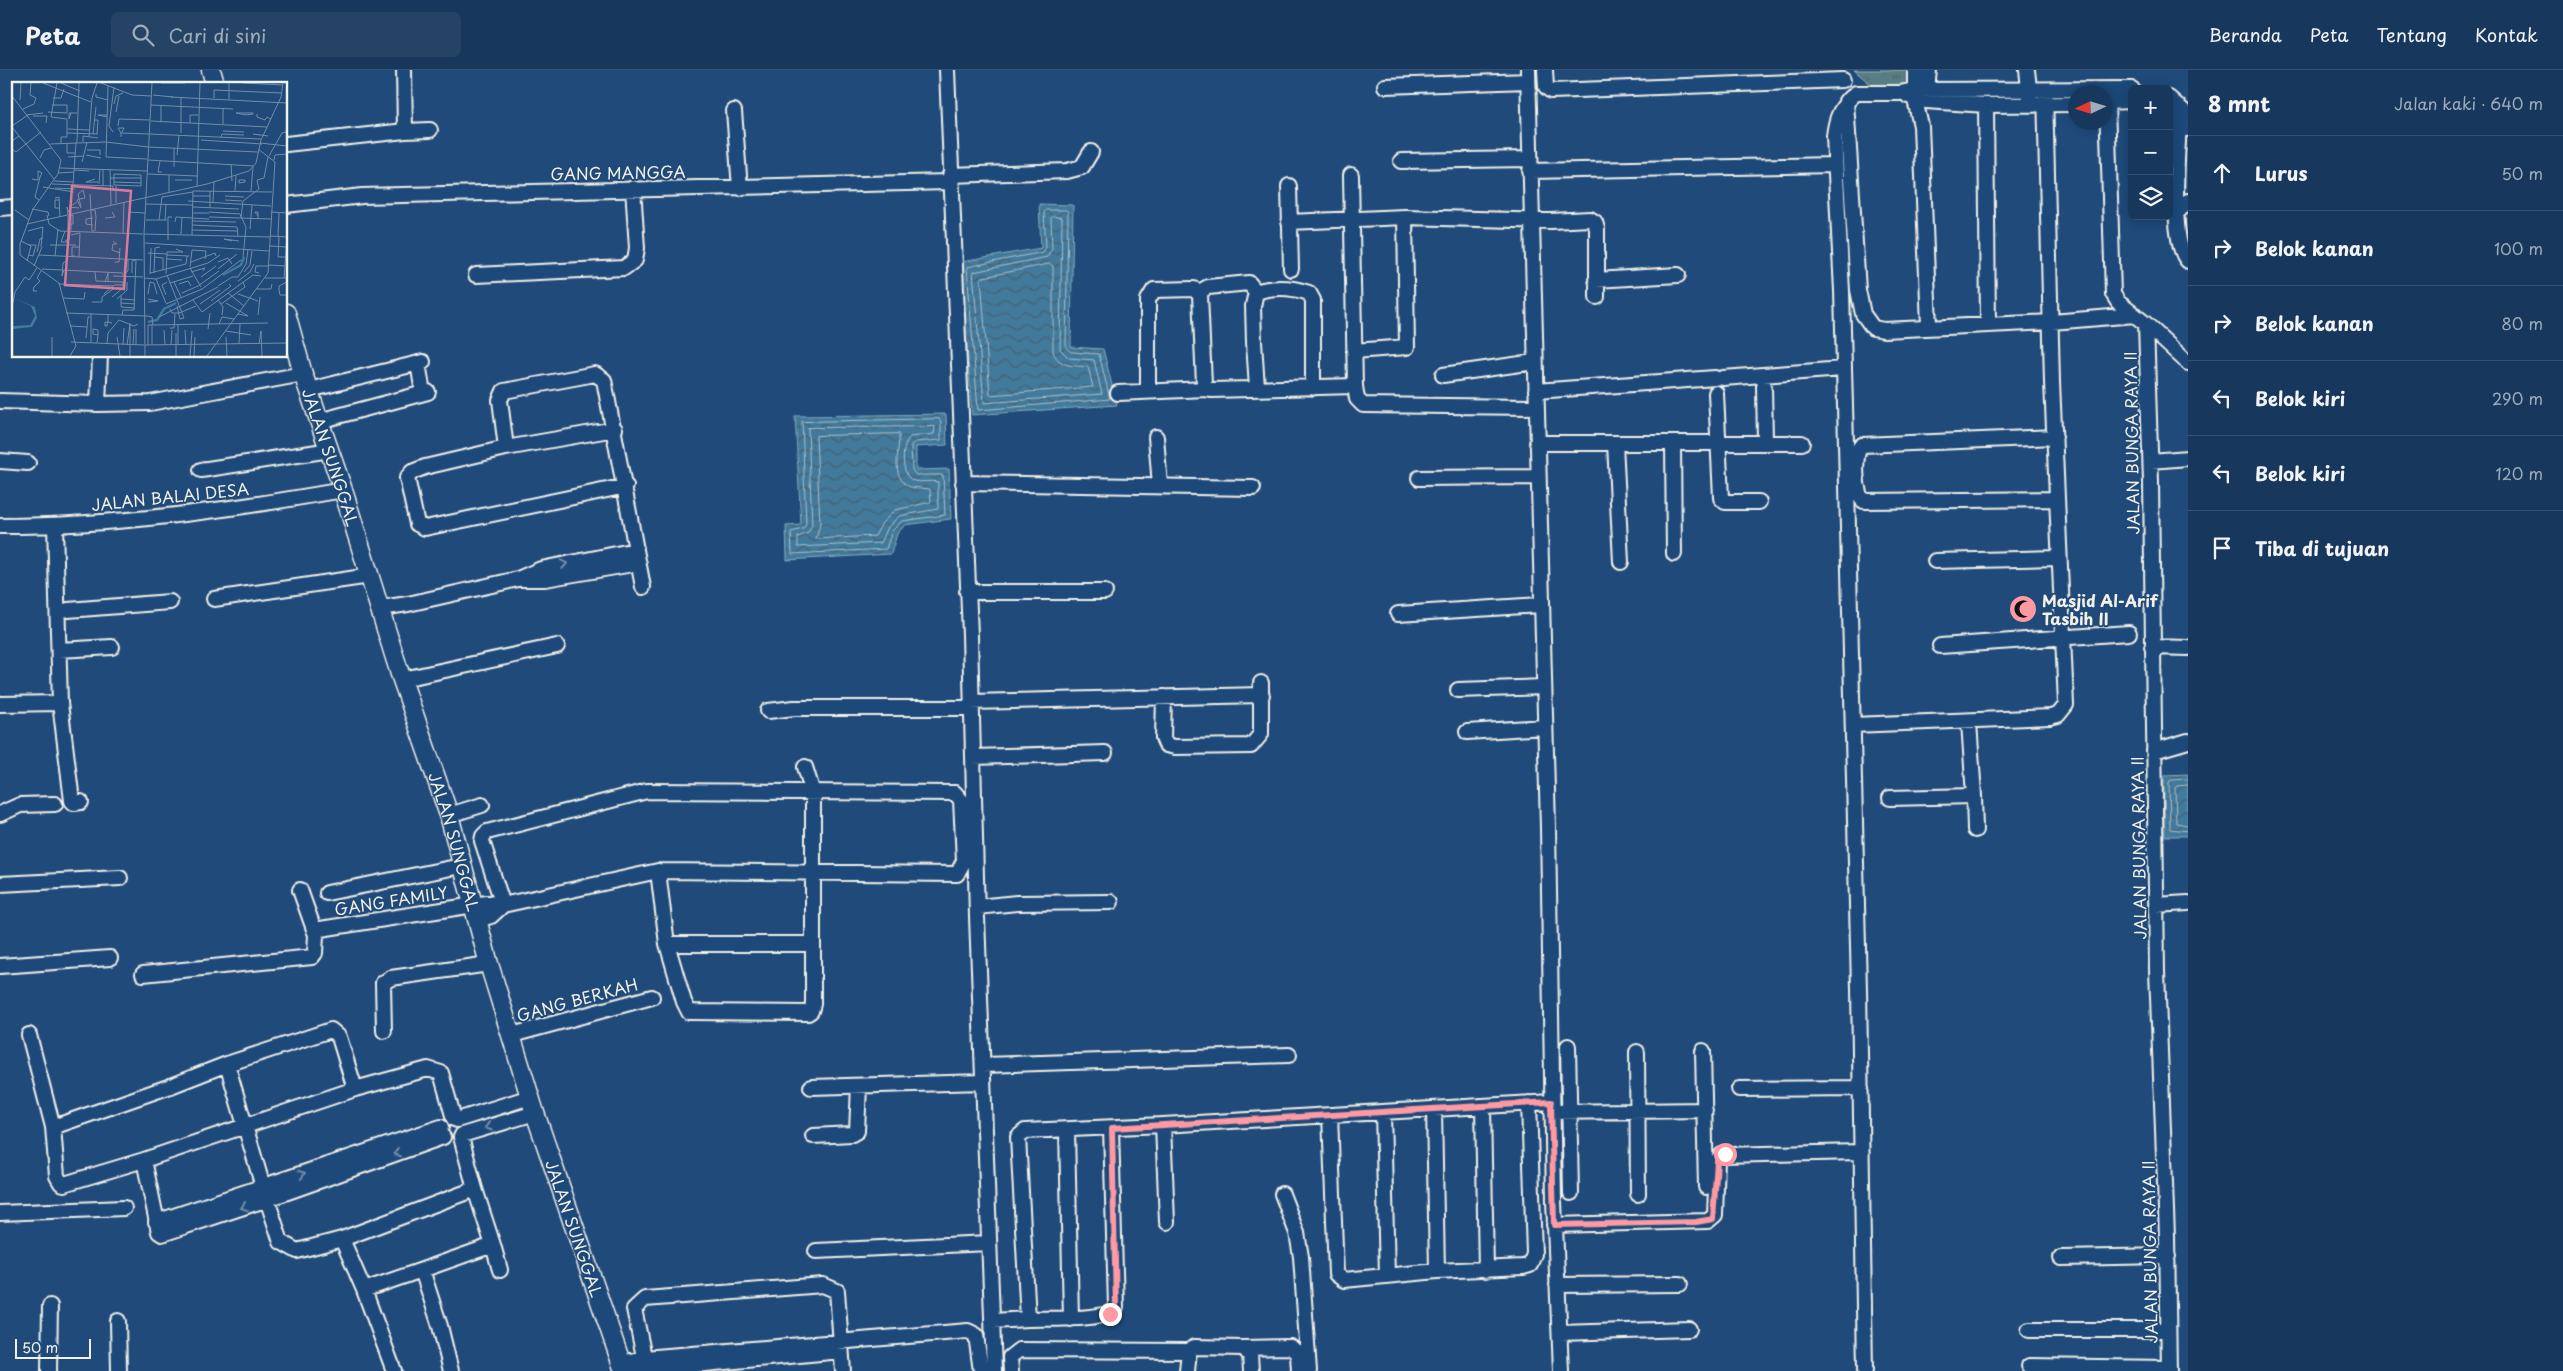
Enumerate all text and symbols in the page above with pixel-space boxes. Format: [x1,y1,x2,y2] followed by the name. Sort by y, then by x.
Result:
[111,12,461,57] search box
[25,17,81,53] text: Peta
[129,21,157,49] icon: search
[169,21,266,49] text: Cari di sini
[2209,21,2282,48] text: Beranda
[2310,21,2348,48] text: Peta
[2376,21,2447,48] text: Tentang
[2475,21,2538,48] text: Kontak
[12,82,288,358] inset map
[2068,85,2113,130] north arrow
[2128,85,2173,220] map controls
[2128,85,2173,130] button: +
[2208,87,2271,119] text: 8 mnt
[2394,91,2543,115] text: Jalan kaki · 640 m
[2128,130,2173,175] button: −
[550,159,686,185] street label: GANG MANGGA
[2208,159,2236,187] icon: ahead
[2255,159,2308,187] text: Lurus
[2502,161,2543,185] text: 50 m
[2128,175,2173,220] button: layers
[2208,234,2236,262] icon: right
[2255,234,2374,262] text: Belok kanan
[2494,236,2543,260] text: 100 m
[2208,309,2236,337] icon: right
[2255,309,2374,337] text: Belok kanan
[2501,311,2543,335] text: 80 m
[2117,351,2145,535] street label: JALAN BUNGA RAYA II
[2208,384,2236,412] icon: left
[2255,384,2345,412] text: Belok kiri
[297,385,365,529] street label: JALAN SUNGGAL
[2492,386,2543,410] text: 290 m
[2208,459,2236,487] icon: left
[2255,459,2345,487] text: Belok kiri
[2496,461,2543,485] text: 120 m
[90,476,250,516] street label: JALAN BALAI DESA
[2208,534,2236,562] icon: arrive
[2255,534,2389,562] text: Tiba di tujuan
[559,559,568,570] one-way arrow
[2042,588,2159,630] place label: Masjid Al-Arif Tasbih II
[2008,594,2038,624] mosque icon: Masjid Al-Arif Tasbih II
[2124,756,2152,940] street label: JALAN BUNGA RAYA II
[423,769,486,914] street label: JALAN SUNGGAL
[333,879,450,921] street label: GANG FAMILY
[514,971,640,1027] street label: GANG BERKAH
[484,1121,492,1131] one-way arrow
[1714,1143,1737,1166] route start
[394,1148,402,1158] one-way arrow
[540,1156,610,1301] street label: JALAN SUNGGAL
[2135,1160,2163,1344] street label: JALAN BUNGA RAYA II
[297,1170,305,1180] one-way arrow
[240,1201,249,1211] one-way arrow
[1099,1303,1122,1326] route end
[15,1336,91,1359] scale bar
[22,1337,58,1358] text: 50 m

